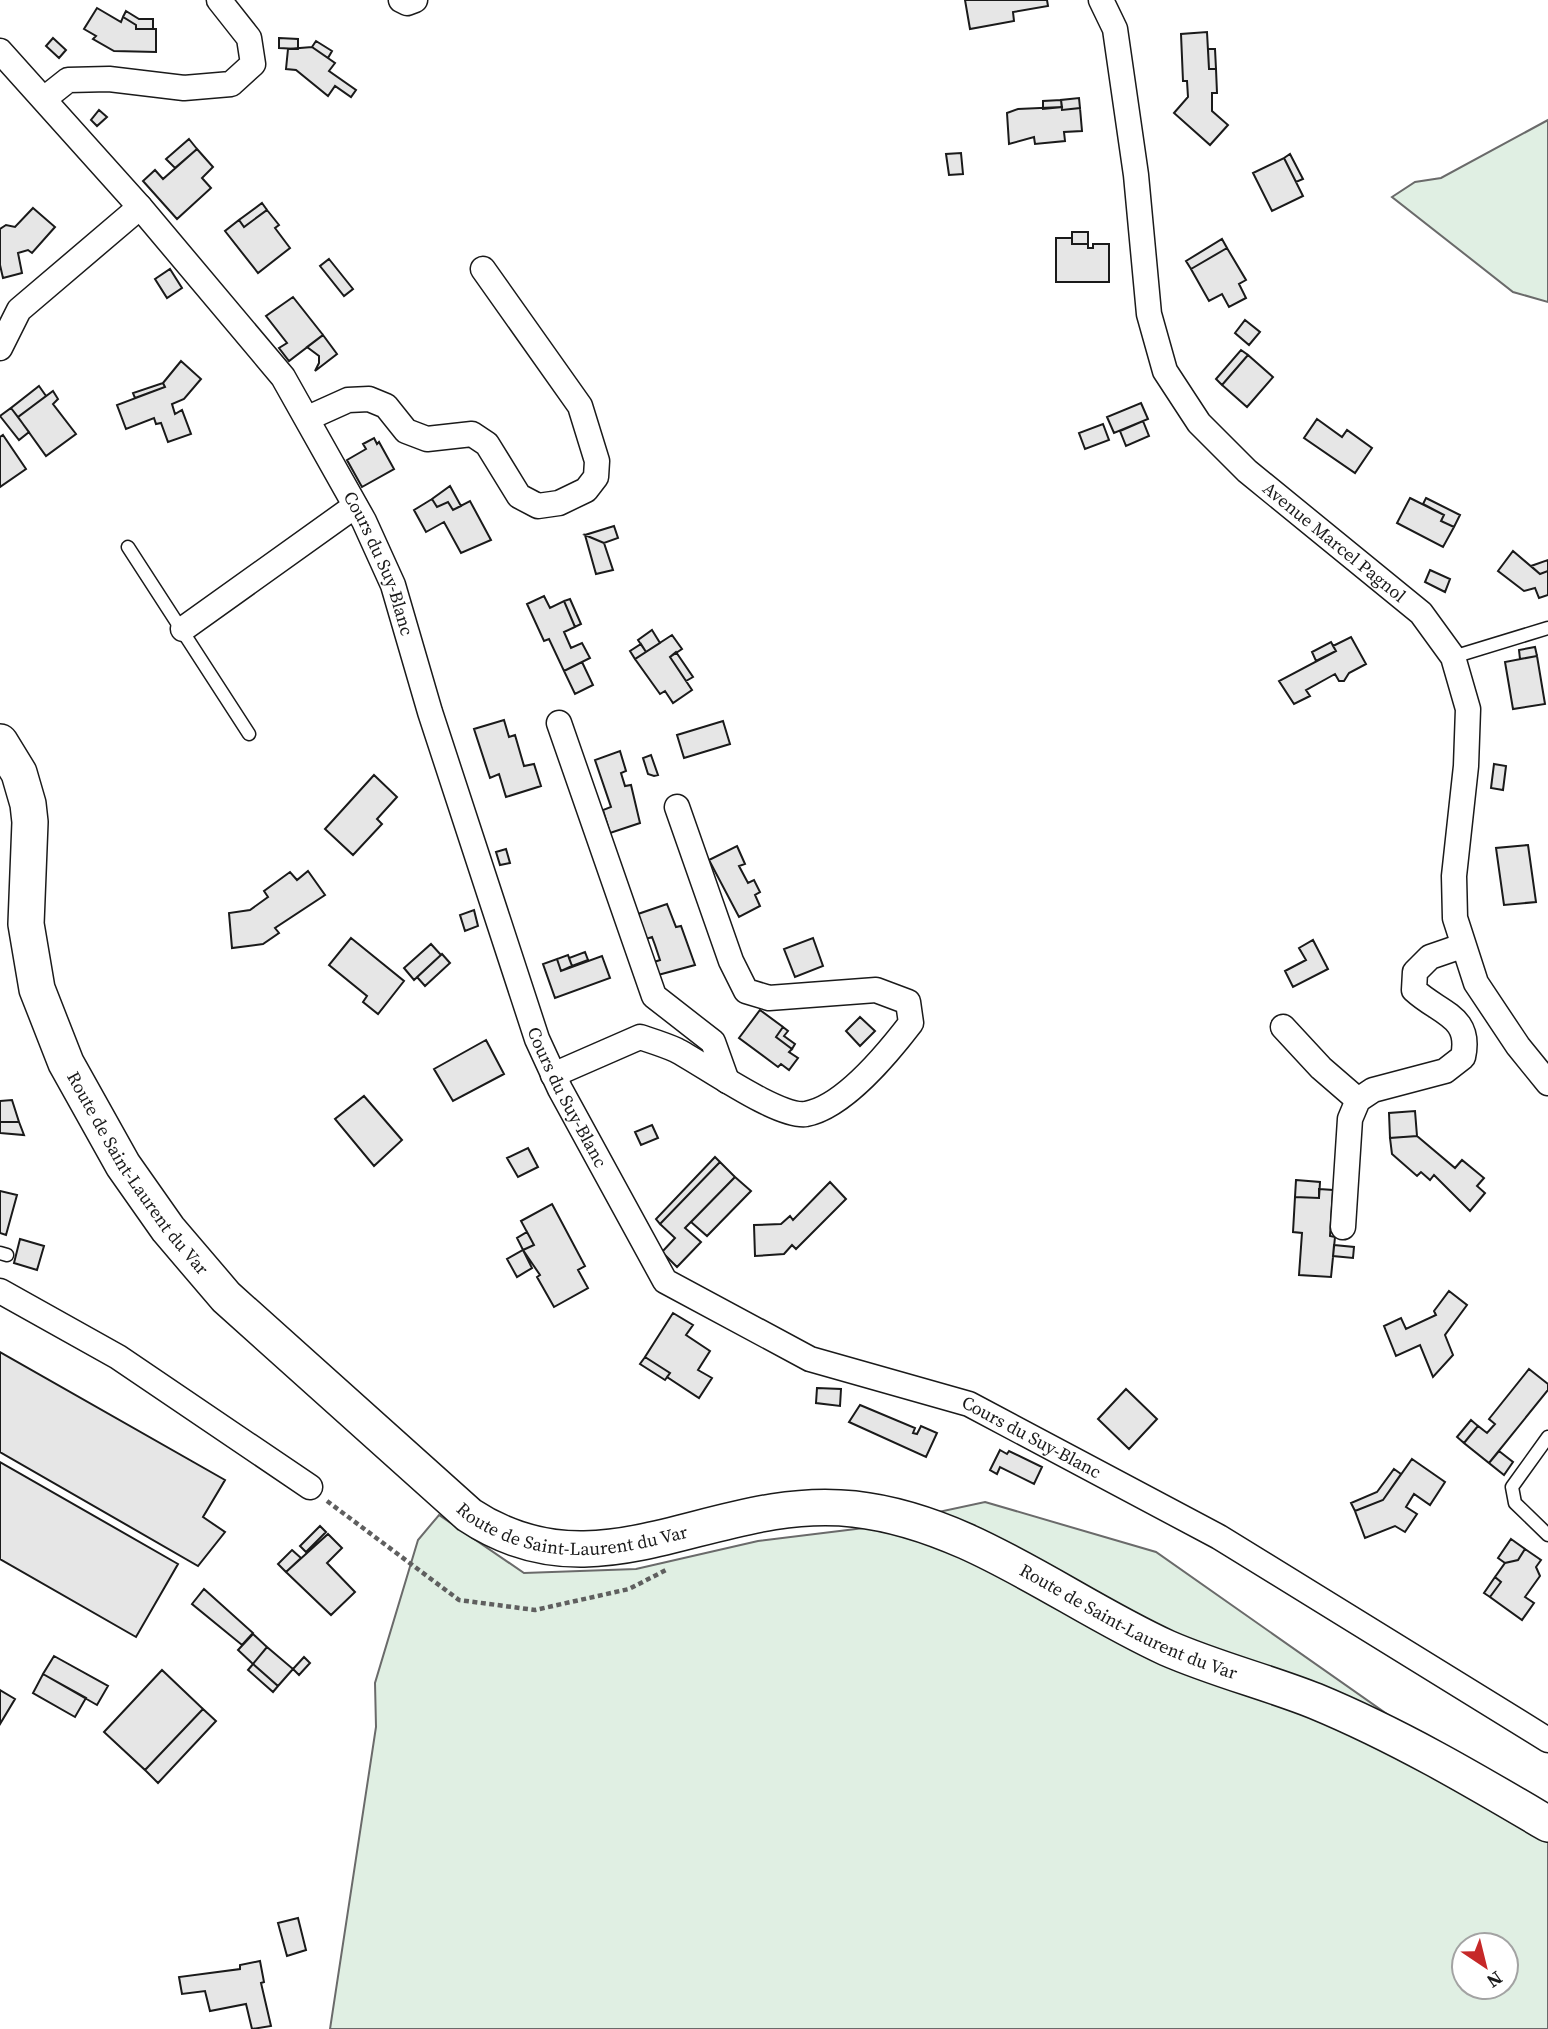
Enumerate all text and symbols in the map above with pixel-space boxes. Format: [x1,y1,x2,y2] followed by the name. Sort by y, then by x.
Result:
[1258,476,1411,608] street label: Avenue Marcel Pagnol
[338,486,420,639] street label: Cours du Suy-Blanc
[522,1024,614,1172] street label: Cours du Suy-Blanc
[61,1067,215,1280] street label: Route de Saint-Laurent du Var
[959,1390,1106,1484] street label: Cours du Suy-Blanc
[451,1496,691,1561] street label: Route de Saint-Laurent du Var
[1015,1557,1241,1685] street label: Route de Saint-Laurent du Var
[1450,1931,1520,2001] north arrow
[1481,1965,1508,1995] text: N

